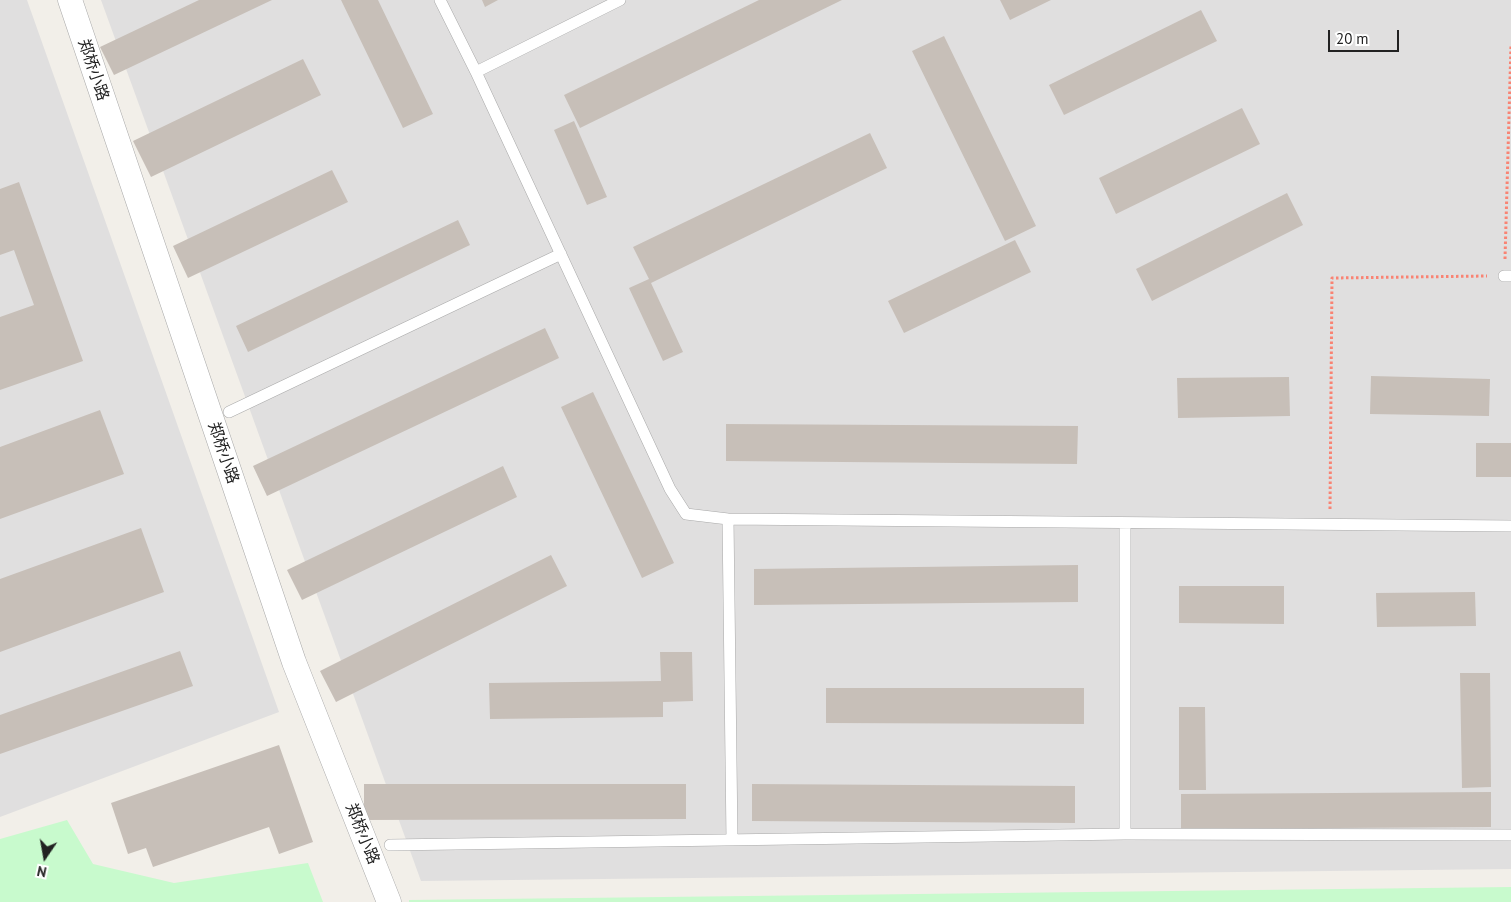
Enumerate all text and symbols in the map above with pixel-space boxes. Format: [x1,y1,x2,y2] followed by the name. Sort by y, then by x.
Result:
[1331,20,1402,52] scale bar
[1336,29,1369,48] text: 20 m
[74,37,112,103] street label: 郑桥小路
[204,420,242,486] street label: 郑桥小路
[341,801,383,867] street label: 郑桥小路
[20,832,70,882] north arrow
[36,862,48,881] text: N

